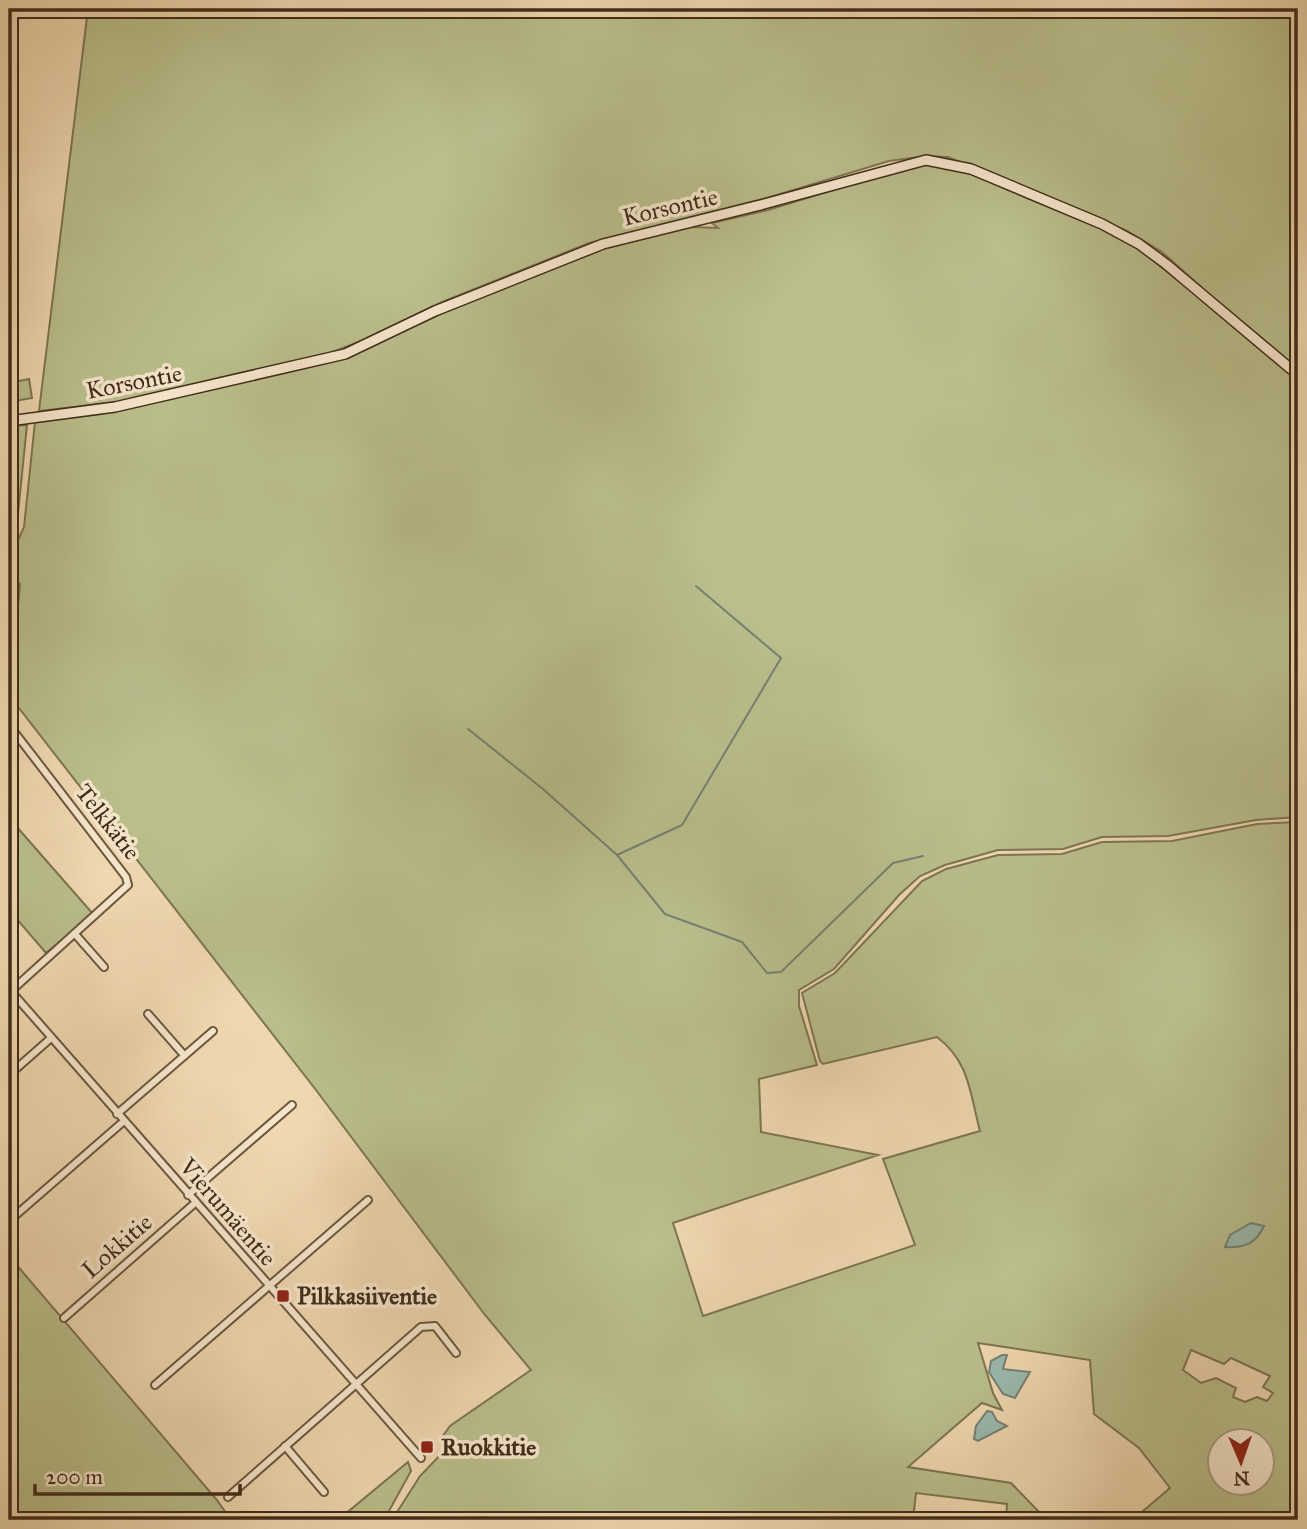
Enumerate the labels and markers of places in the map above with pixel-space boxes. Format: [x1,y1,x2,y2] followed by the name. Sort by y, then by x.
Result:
[297,1281,437,1311] place label: Pilkkasiiventie
[275,1288,291,1304] marker: Pilkkasiiventie
[441,1432,536,1462] place label: Ruokkitie
[419,1439,435,1455] marker: Ruokkitie

